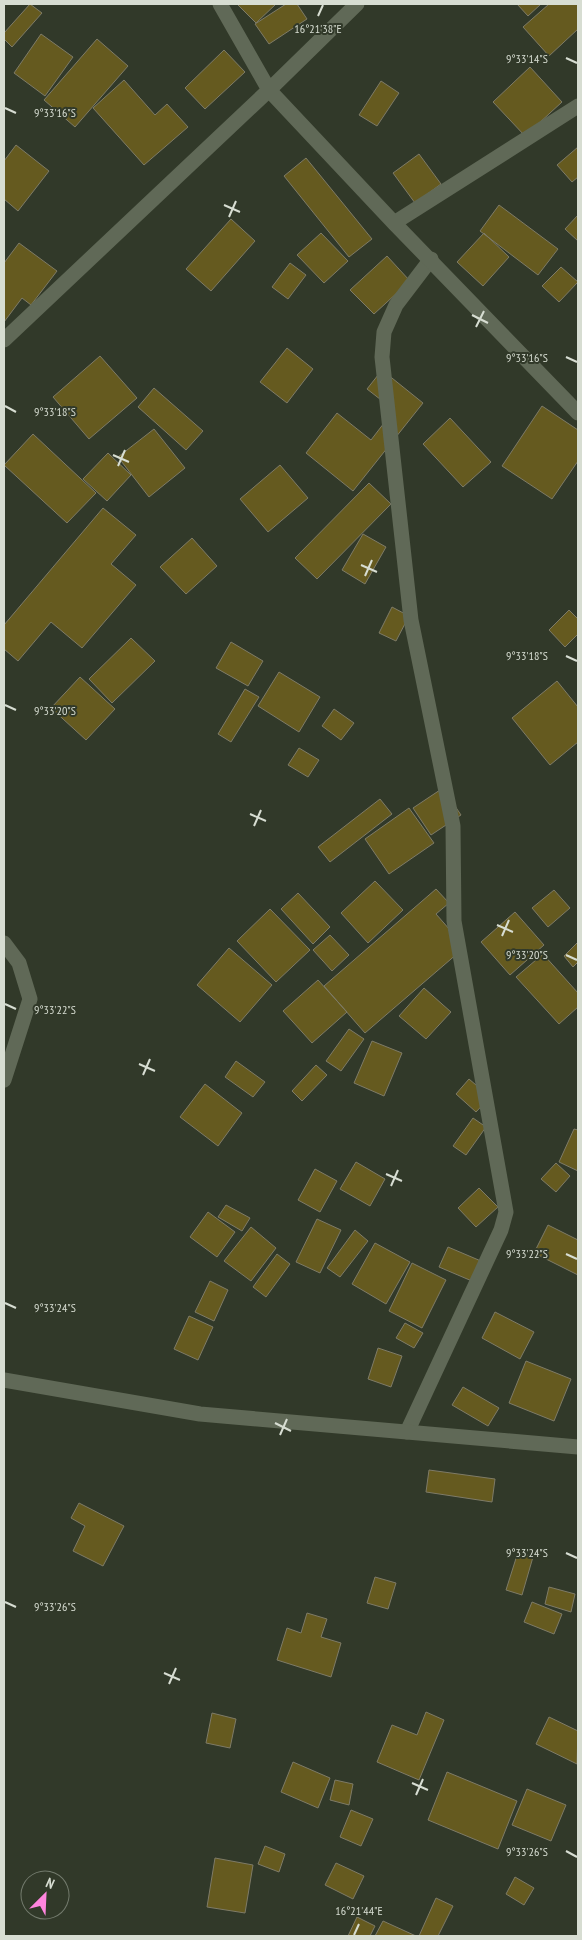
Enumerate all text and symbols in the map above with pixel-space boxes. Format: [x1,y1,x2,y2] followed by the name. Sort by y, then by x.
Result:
[294,21,342,36] text: 16°21'38"E
[506,51,548,66] text: 9°33'14"S
[34,105,76,120] text: 9°33'16"S
[506,350,548,365] text: 9°33'16"S
[34,404,76,419] text: 9°33'18"S
[506,648,548,663] text: 9°33'18"S
[34,703,76,718] text: 9°33'20"S
[506,947,548,962] text: 9°33'20"S
[34,1002,76,1017] text: 9°33'22"S
[506,1246,548,1261] text: 9°33'22"S
[34,1300,76,1315] text: 9°33'24"S
[506,1545,548,1560] text: 9°33'24"S
[34,1599,76,1614] text: 9°33'26"S
[506,1844,548,1859] text: 9°33'26"S
[20,1870,70,1920] north arrow
[43,1873,57,1893] text: N
[335,1903,383,1918] text: 16°21'44"E

